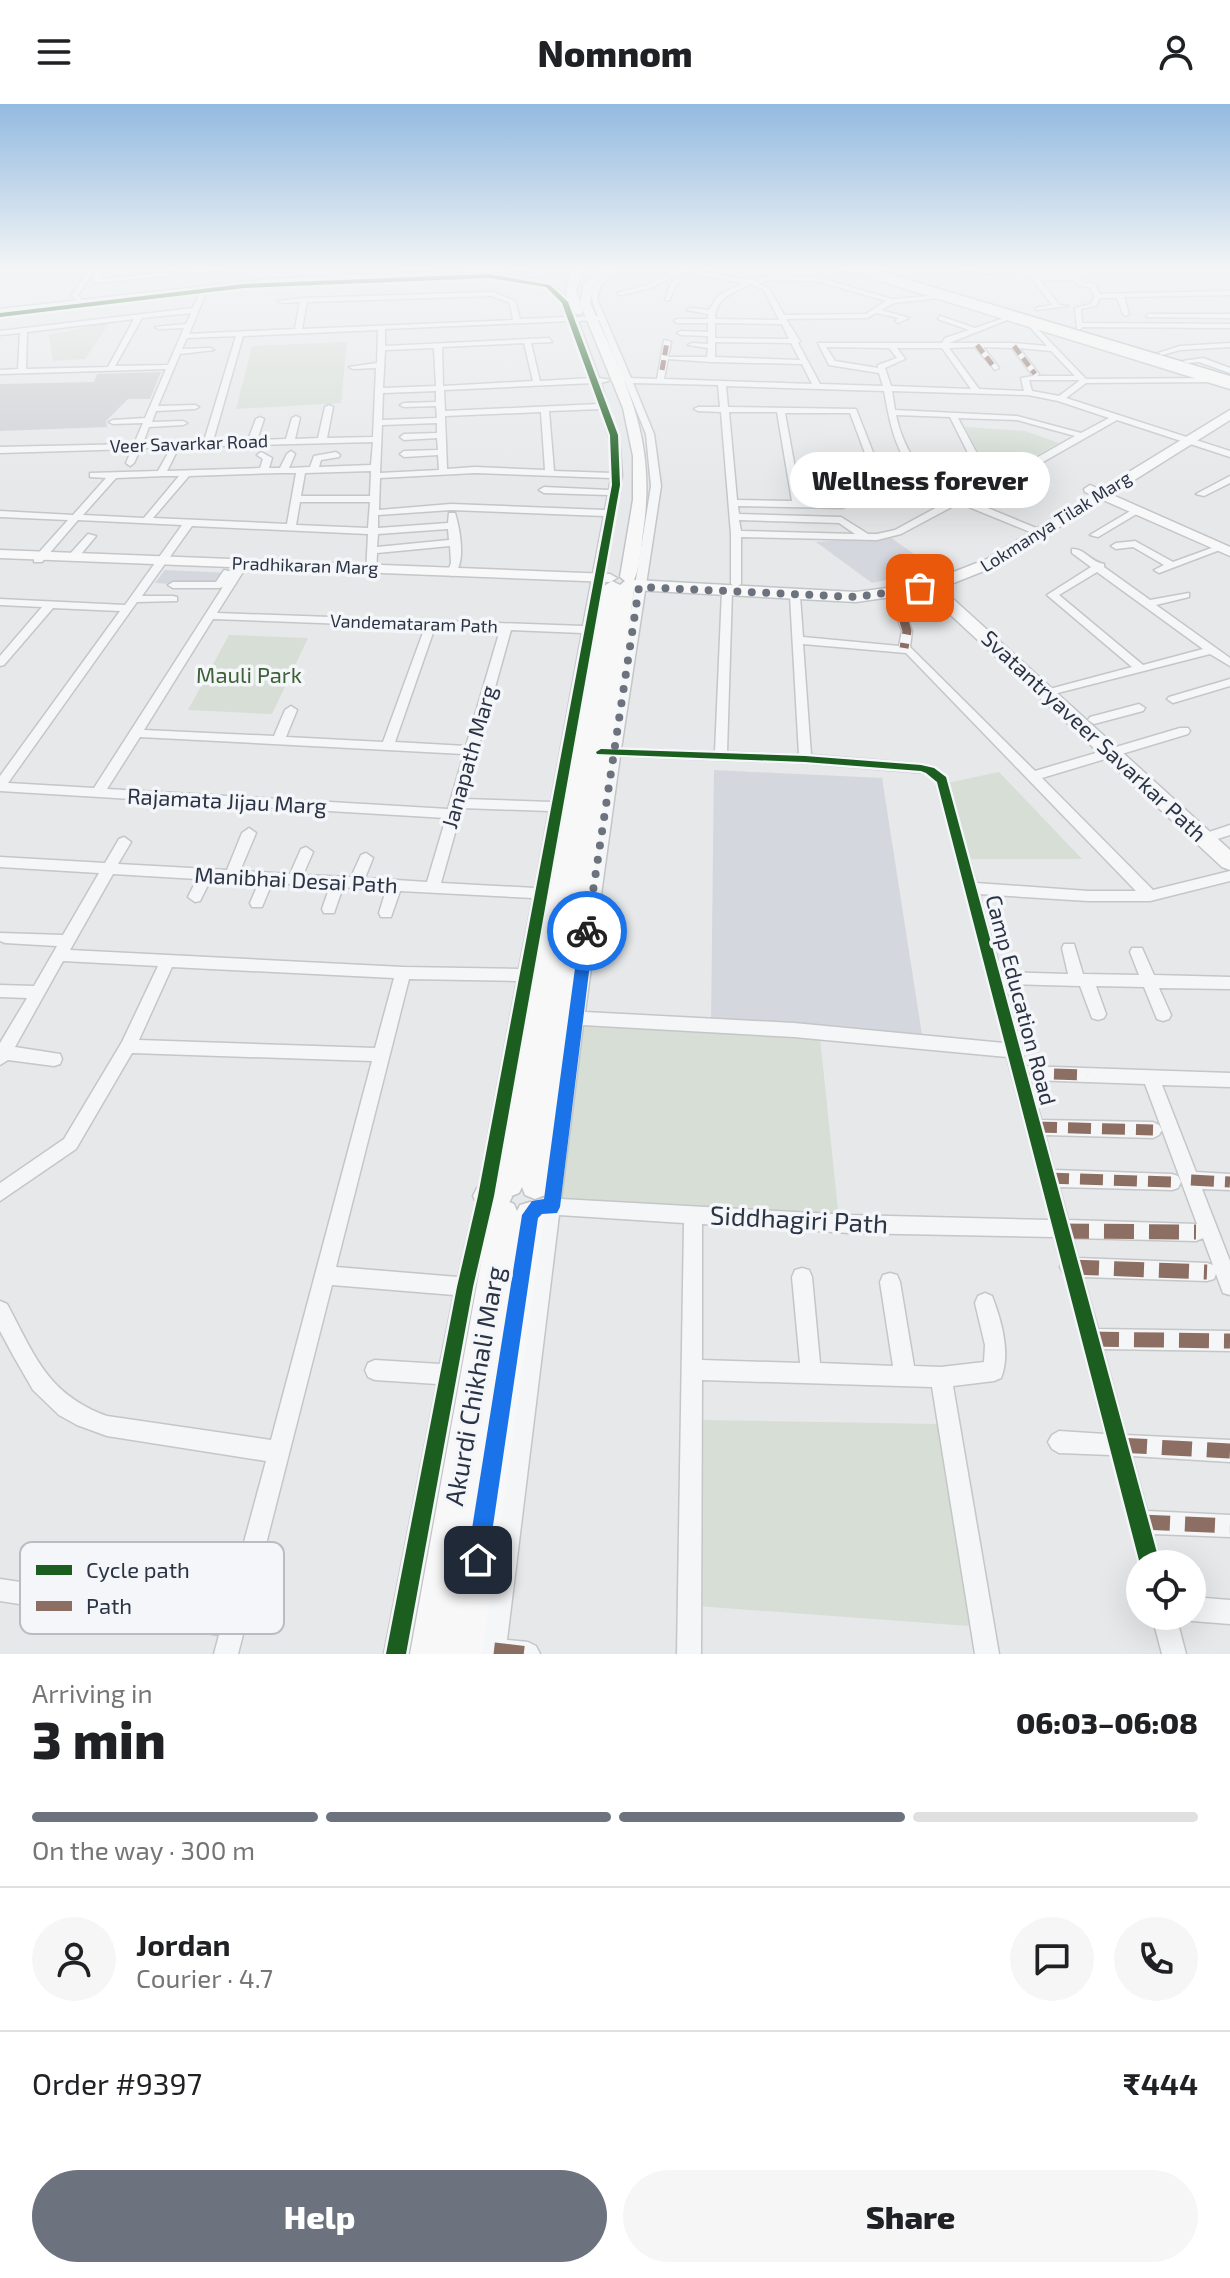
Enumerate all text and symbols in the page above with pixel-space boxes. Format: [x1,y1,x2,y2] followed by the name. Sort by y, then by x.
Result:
[32,30,76,74] icon: menu
[1154,30,1198,74] icon: person
[537,31,693,74] text: Nomnom
[109,429,268,457] street label: Veer Savarkar Road
[790,452,1050,508] callout: Wellness forever
[812,464,1028,495] text: Wellness forever
[976,466,1135,576] street label: Lokmanya Tilak Marg
[231,551,379,579] street label: Pradhikaran Marg
[886,554,954,622] pin
[898,566,942,610] icon: bag
[330,609,498,637] street label: Vandemataram Path
[977,624,1212,846] street label: Svatantryaveer Savarkar Path
[196,661,302,687] park label: Mauli Park
[435,682,501,831] street label: Janapath Marg
[127,782,328,819] street label: Rajamata Jijau Marg
[194,861,398,897] street label: Manibhai Desai Path
[547,891,627,971] courier
[981,892,1063,1108] street label: Camp Education Road
[565,909,609,953] icon: bike
[709,1198,889,1239] street label: Siddhagiri Path
[437,1264,510,1508] street label: Akurdi Chikhali Marg
[444,1526,512,1594] pin
[456,1538,500,1582] icon: home
[20,1542,284,1634] legend
[1126,1550,1206,1630] map controls
[1126,1550,1206,1630] button: locate
[86,1556,190,1582] text: Cycle path
[86,1592,132,1618] text: Path
[32,1677,153,1708] text: Arriving in
[1016,1704,1198,1740] text: 06:03–06:08
[32,1707,166,1769] text: 3 min
[32,1834,255,1865] text: On the way · 300 m
[32,1917,116,2001] button: person
[1010,1917,1094,2001] button: chat
[1114,1917,1198,2001] button: phone
[136,1926,231,1962] text: Jordan
[136,1962,273,1993] text: Courier · 4.7
[32,2065,202,2101] text: Order #9397
[1123,2065,1198,2101] text: ₹444
[32,2170,607,2262] button: Help
[623,2170,1198,2262] button: Share

